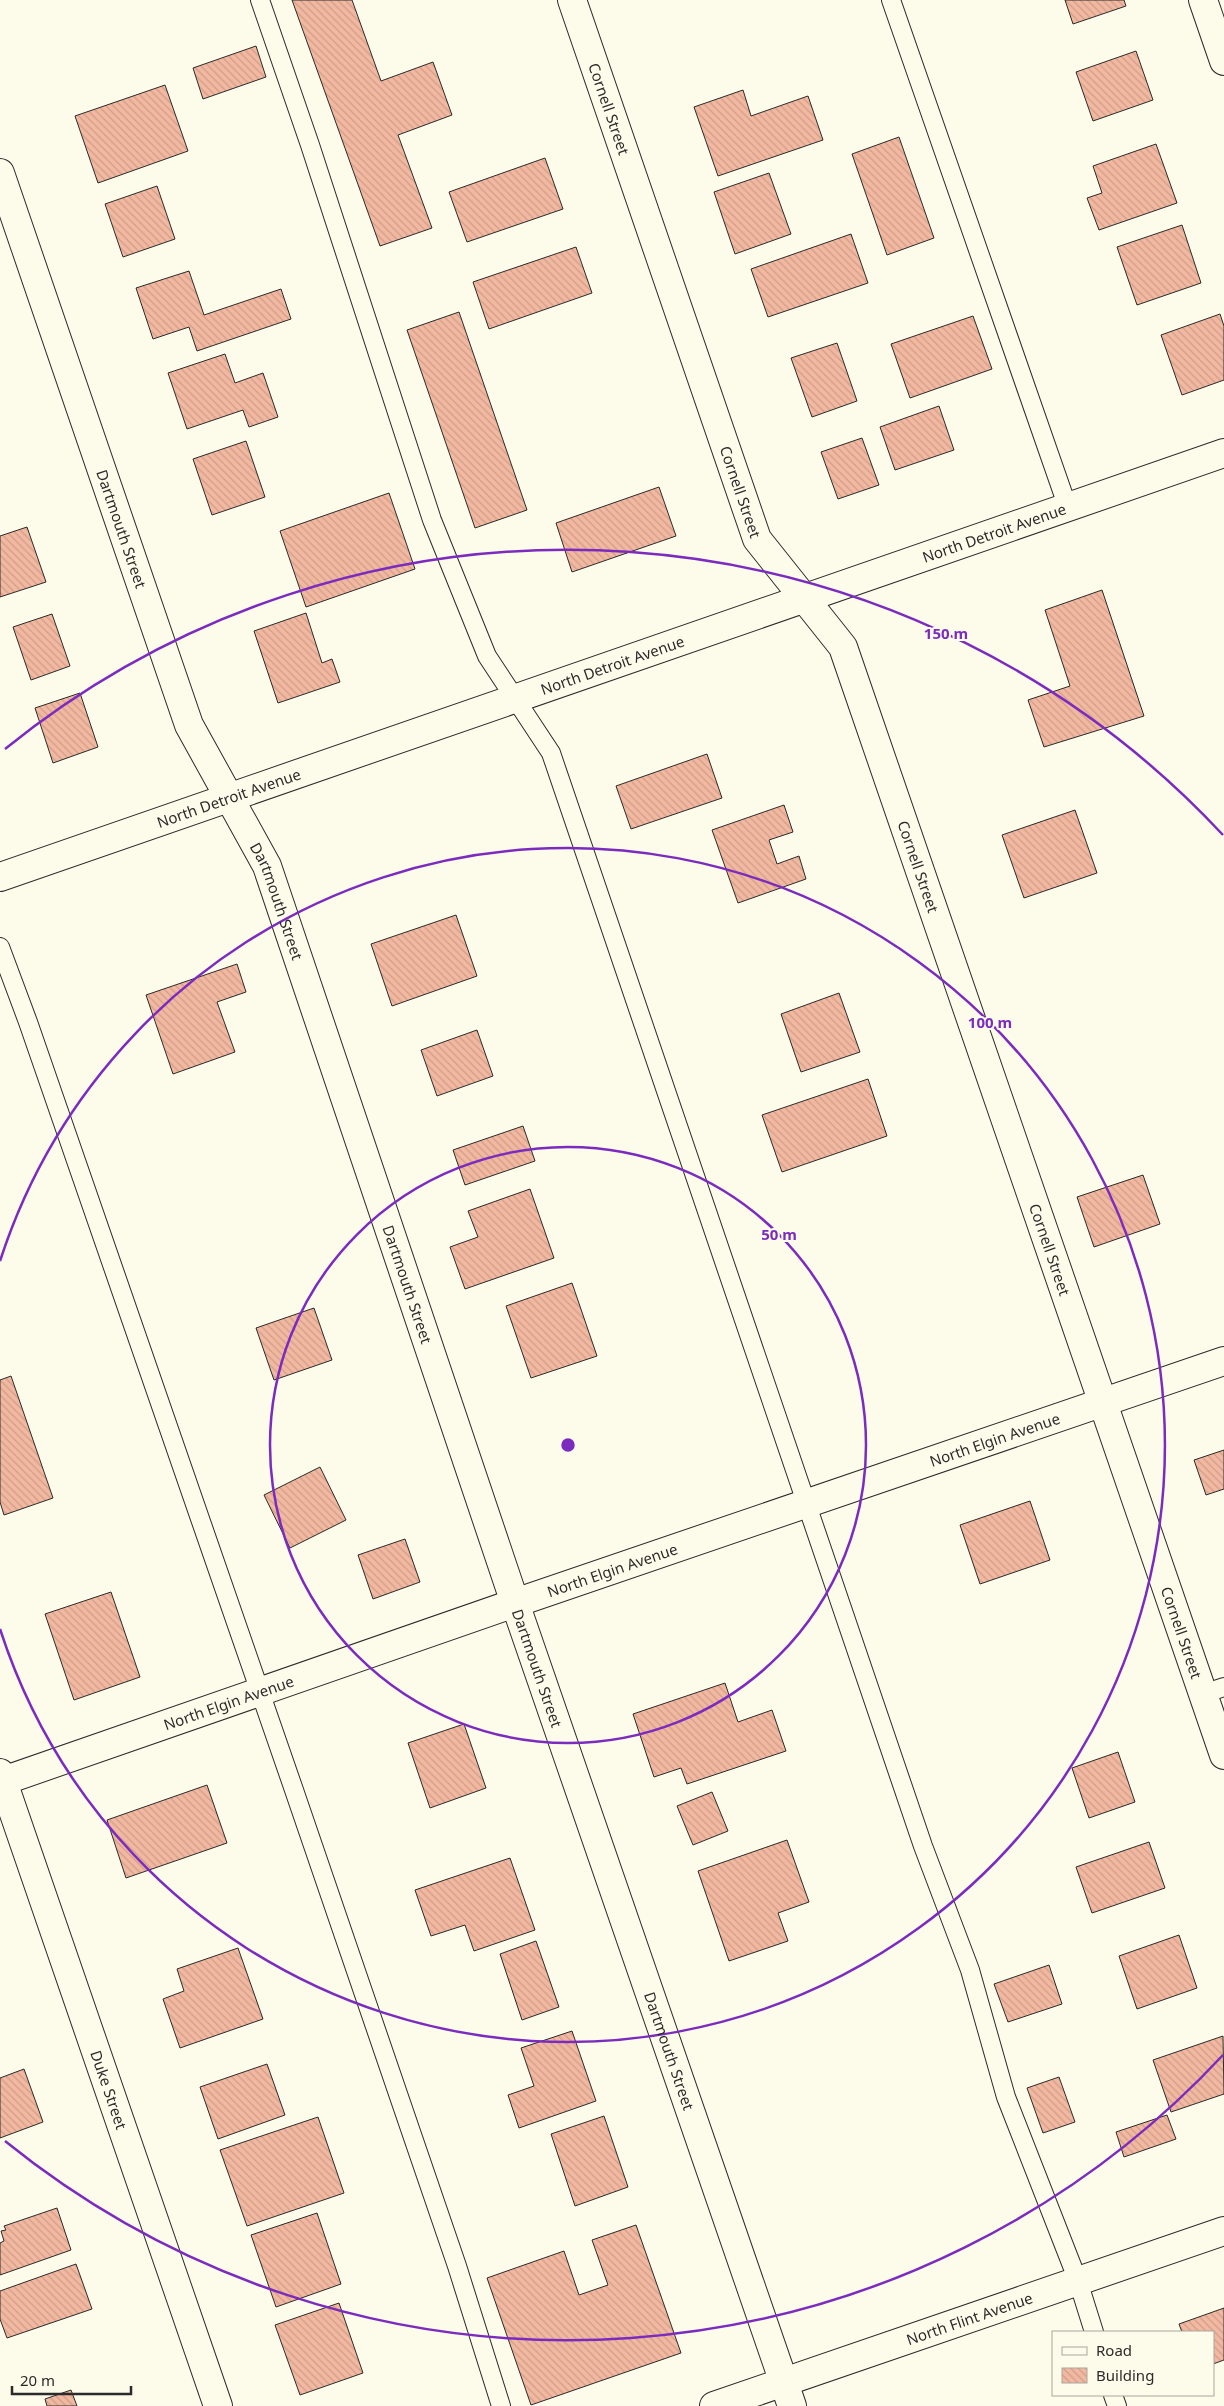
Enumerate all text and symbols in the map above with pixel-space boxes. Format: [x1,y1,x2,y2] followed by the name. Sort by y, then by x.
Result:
[584,60,635,158] street label: Cornell Street
[716,443,766,541] street label: Cornell Street
[92,467,152,591] street label: Dartmouth Street
[919,498,1069,567] street label: North Detroit Avenue
[924,623,968,643] text: 150 m
[538,631,687,699] street label: North Detroit Avenue
[154,764,303,832] street label: North Detroit Avenue
[893,818,944,916] street label: Cornell Street
[246,839,308,963] street label: Dartmouth Street
[968,1012,1012,1032] text: 100 m
[1025,1201,1075,1299] street label: Cornell Street
[379,1222,437,1347] street label: Dartmouth Street
[761,1224,797,1244] text: 50 m
[927,1408,1062,1471] street label: North Elgin Avenue
[559,1436,577,1454] centre of rings
[544,1538,680,1601] street label: North Elgin Avenue
[1157,1584,1207,1682] street label: Cornell Street
[508,1606,567,1730] street label: Dartmouth Street
[161,1671,296,1734] street label: North Elgin Avenue
[640,1989,699,2113] street label: Dartmouth Street
[86,2047,132,2133] street label: Duke Street
[904,2287,1035,2349] street label: North Flint Avenue
[1052,2331,1214,2396] legend
[1096,2340,1132,2360] text: Road
[12,2364,131,2396] scale bar
[1096,2365,1154,2385] text: Building
[20,2370,55,2390] text: 20 m

